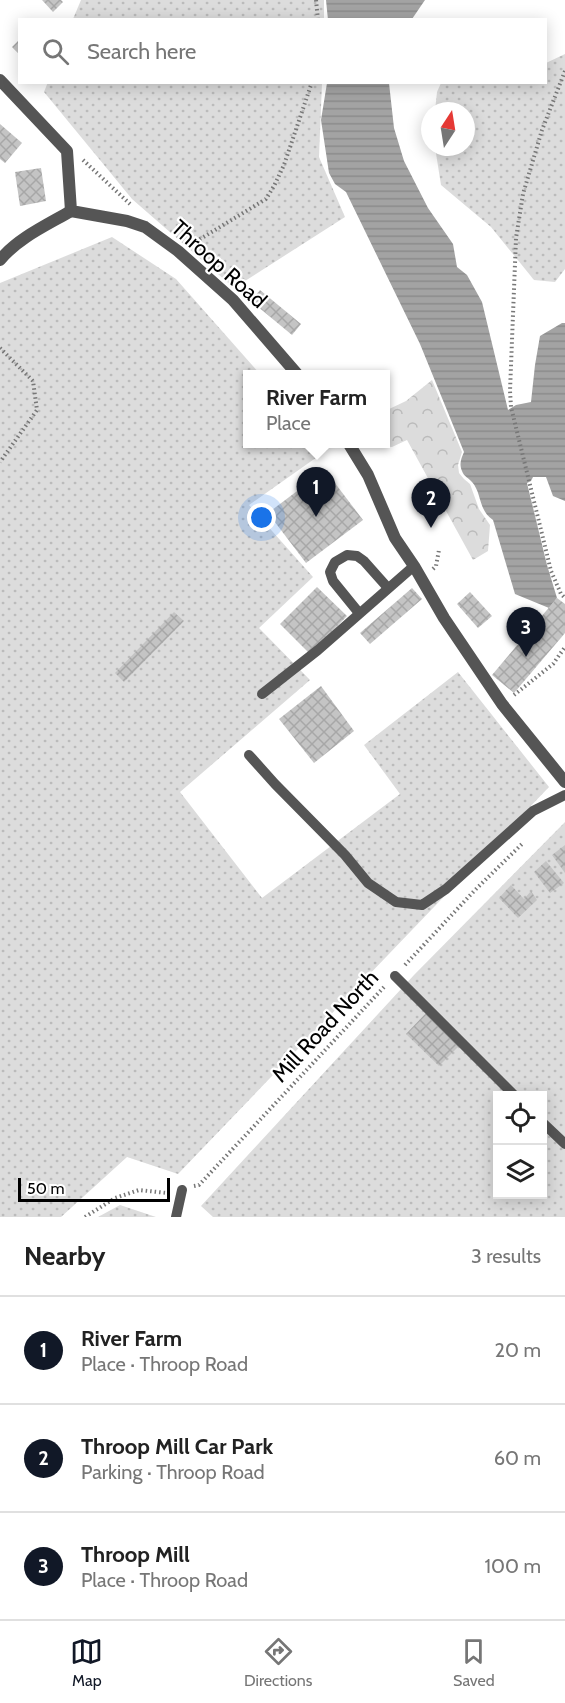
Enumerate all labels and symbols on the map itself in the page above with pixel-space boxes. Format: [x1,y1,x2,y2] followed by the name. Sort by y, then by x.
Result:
[421,102,475,156] north arrow
[166,214,272,314] street label: Throop Road
[296,468,336,517] pin: 1
[412,478,450,528] pin: 2
[247,503,276,532] your location
[506,608,546,657] pin: 3
[266,964,384,1088] street label: Mill Road North
[18,1175,170,1202] scale bar

